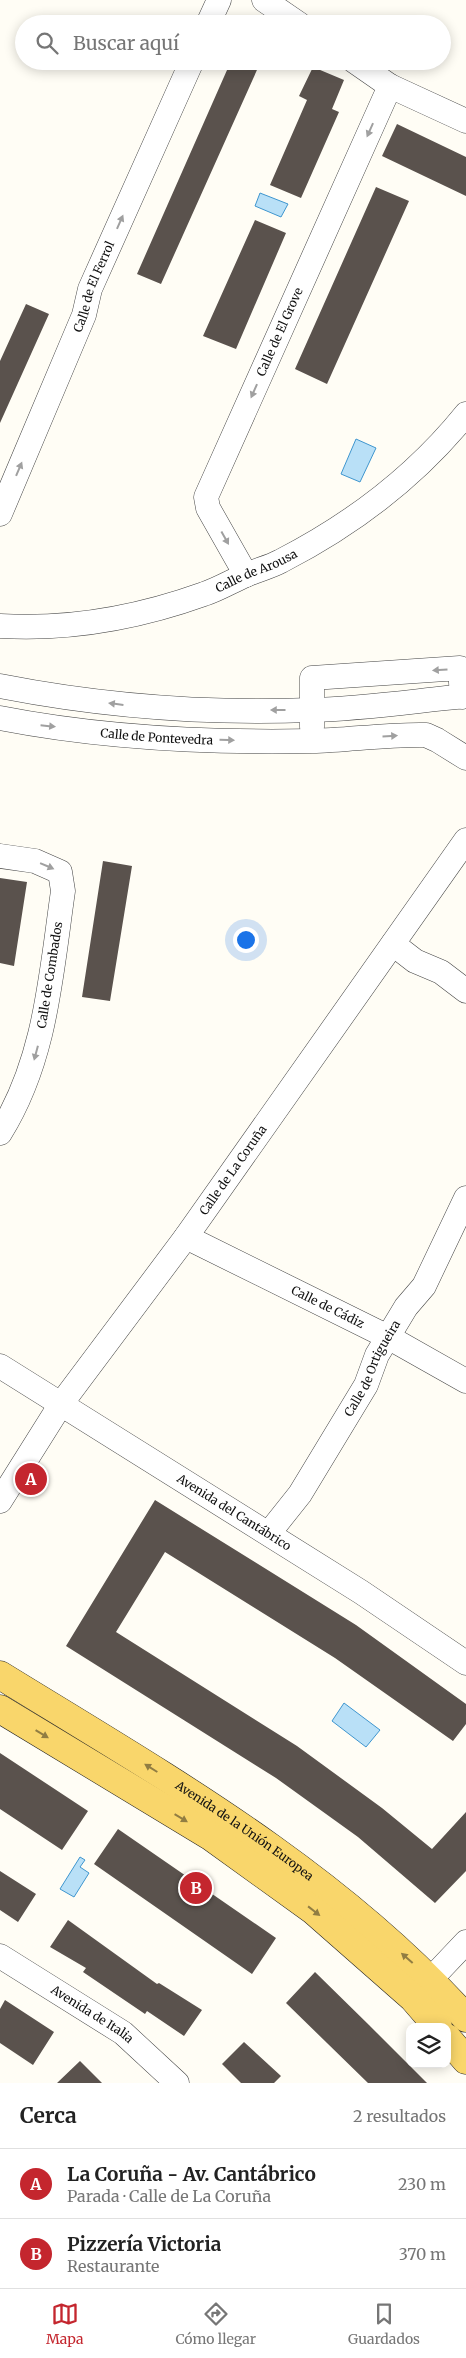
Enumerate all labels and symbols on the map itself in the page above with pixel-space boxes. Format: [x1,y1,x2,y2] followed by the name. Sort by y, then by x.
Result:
[365,123,373,137] one-way arrow
[116,215,124,229] one-way arrow
[70,239,117,334] street label: Calle de El Ferrol
[253,285,306,378] street label: Calle de El Grove
[249,384,257,398] one-way arrow
[16,462,23,477] one-way arrow
[221,531,229,546] one-way arrow
[213,546,300,596] street label: Calle de Arousa
[431,666,447,674] one-way arrow
[107,700,123,708] one-way arrow
[270,706,286,714] one-way arrow
[40,722,56,730] one-way arrow
[100,725,214,748] street label: Calle de Pontevedra
[382,732,398,740] one-way arrow
[220,736,236,744] one-way arrow
[40,863,54,871] one-way arrow
[34,920,65,1029] street label: Calle de Combados
[233,927,259,953] your location
[32,1045,40,1060] one-way arrow
[196,1122,270,1218] street label: Calle de La Coruña
[289,1282,367,1331] street label: Calle de Cádiz
[341,1317,404,1419] street label: Calle de Ortigueira
[15,1460,47,1498] pin: A
[173,1470,294,1553] street label: Avenida del Cantábrico
[35,1730,48,1739] one-way arrow
[144,1764,157,1773] one-way arrow
[172,1777,317,1884] street label: Avenida de la Unión Europea
[174,1813,187,1823] one-way arrow
[180,1869,212,1907] pin: B
[307,1906,320,1917] one-way arrow
[401,1953,414,1964] one-way arrow
[48,1981,137,2046] street label: Avenida de Italia

